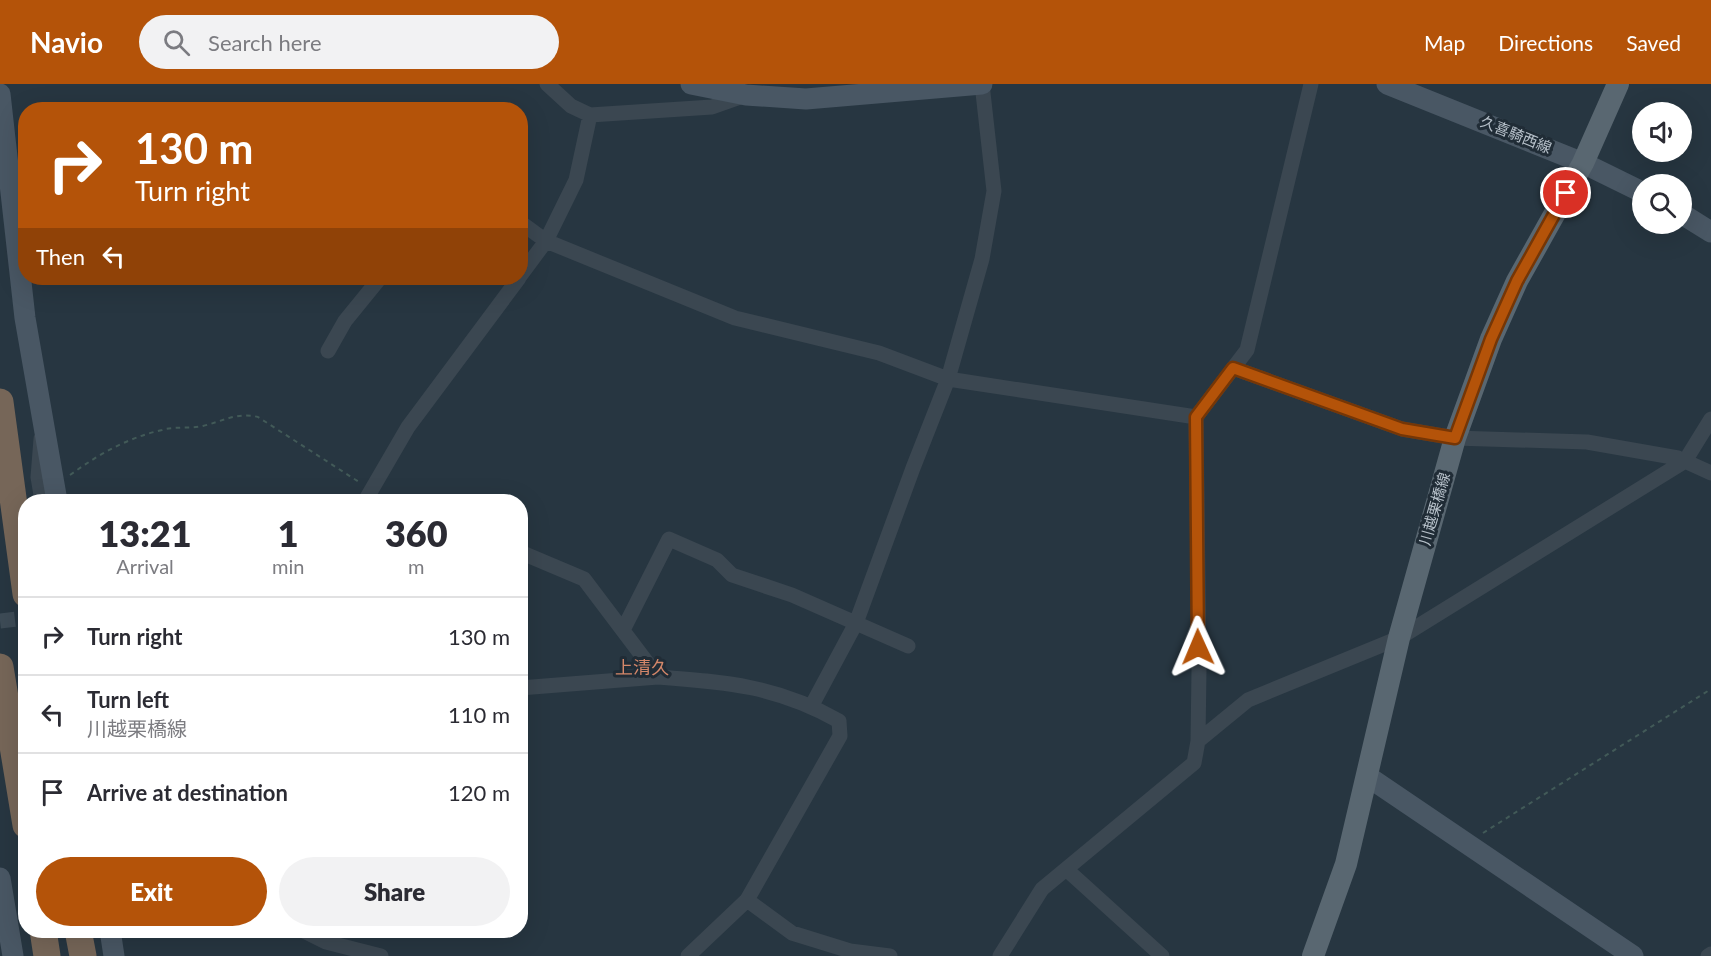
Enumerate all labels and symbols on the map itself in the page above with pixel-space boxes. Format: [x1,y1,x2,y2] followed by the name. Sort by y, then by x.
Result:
[1478,112,1555,156] street label: 久喜騎西線
[1540,167,1591,218] pin
[1415,470,1453,547] street label: 川越栗橋線
[1166,615,1230,679] position arrow
[615,656,669,678] district label: 上清久

